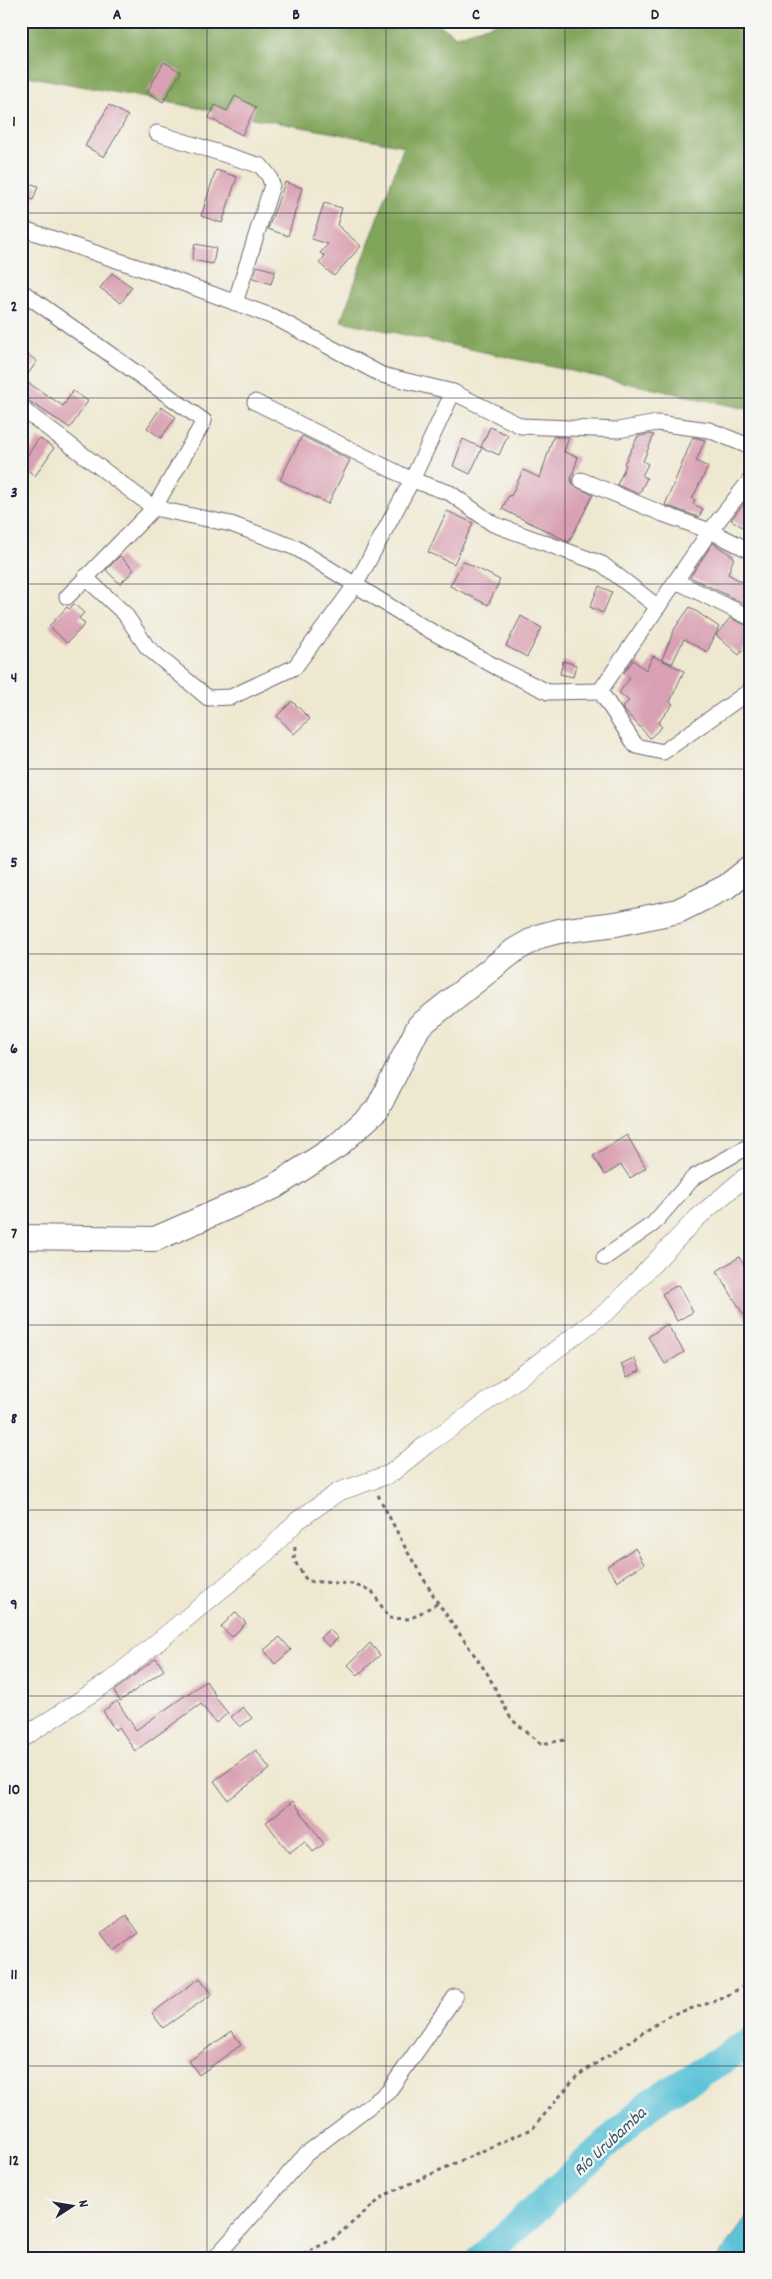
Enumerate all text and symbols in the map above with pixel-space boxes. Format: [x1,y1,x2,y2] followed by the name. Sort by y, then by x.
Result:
[113,4,122,27] text: A
[292,4,300,27] text: B
[472,4,480,27] text: C
[651,4,660,27] text: D
[12,111,16,134] text: 1
[11,296,18,319] text: 2
[10,482,18,505] text: 3
[11,667,17,690] text: 4
[10,852,18,875] text: 5
[10,1038,18,1061] text: 6
[11,1223,17,1246] text: 7
[11,1408,18,1431] text: 8
[10,1594,18,1617] text: 9
[8,1779,20,1802] text: 10
[10,1964,18,1987] text: 11
[568,2101,654,2183] water label: Río Urubamba
[9,2150,19,2173] text: 12
[48,2182,98,2232] north arrow
[72,2198,93,2209] text: N

